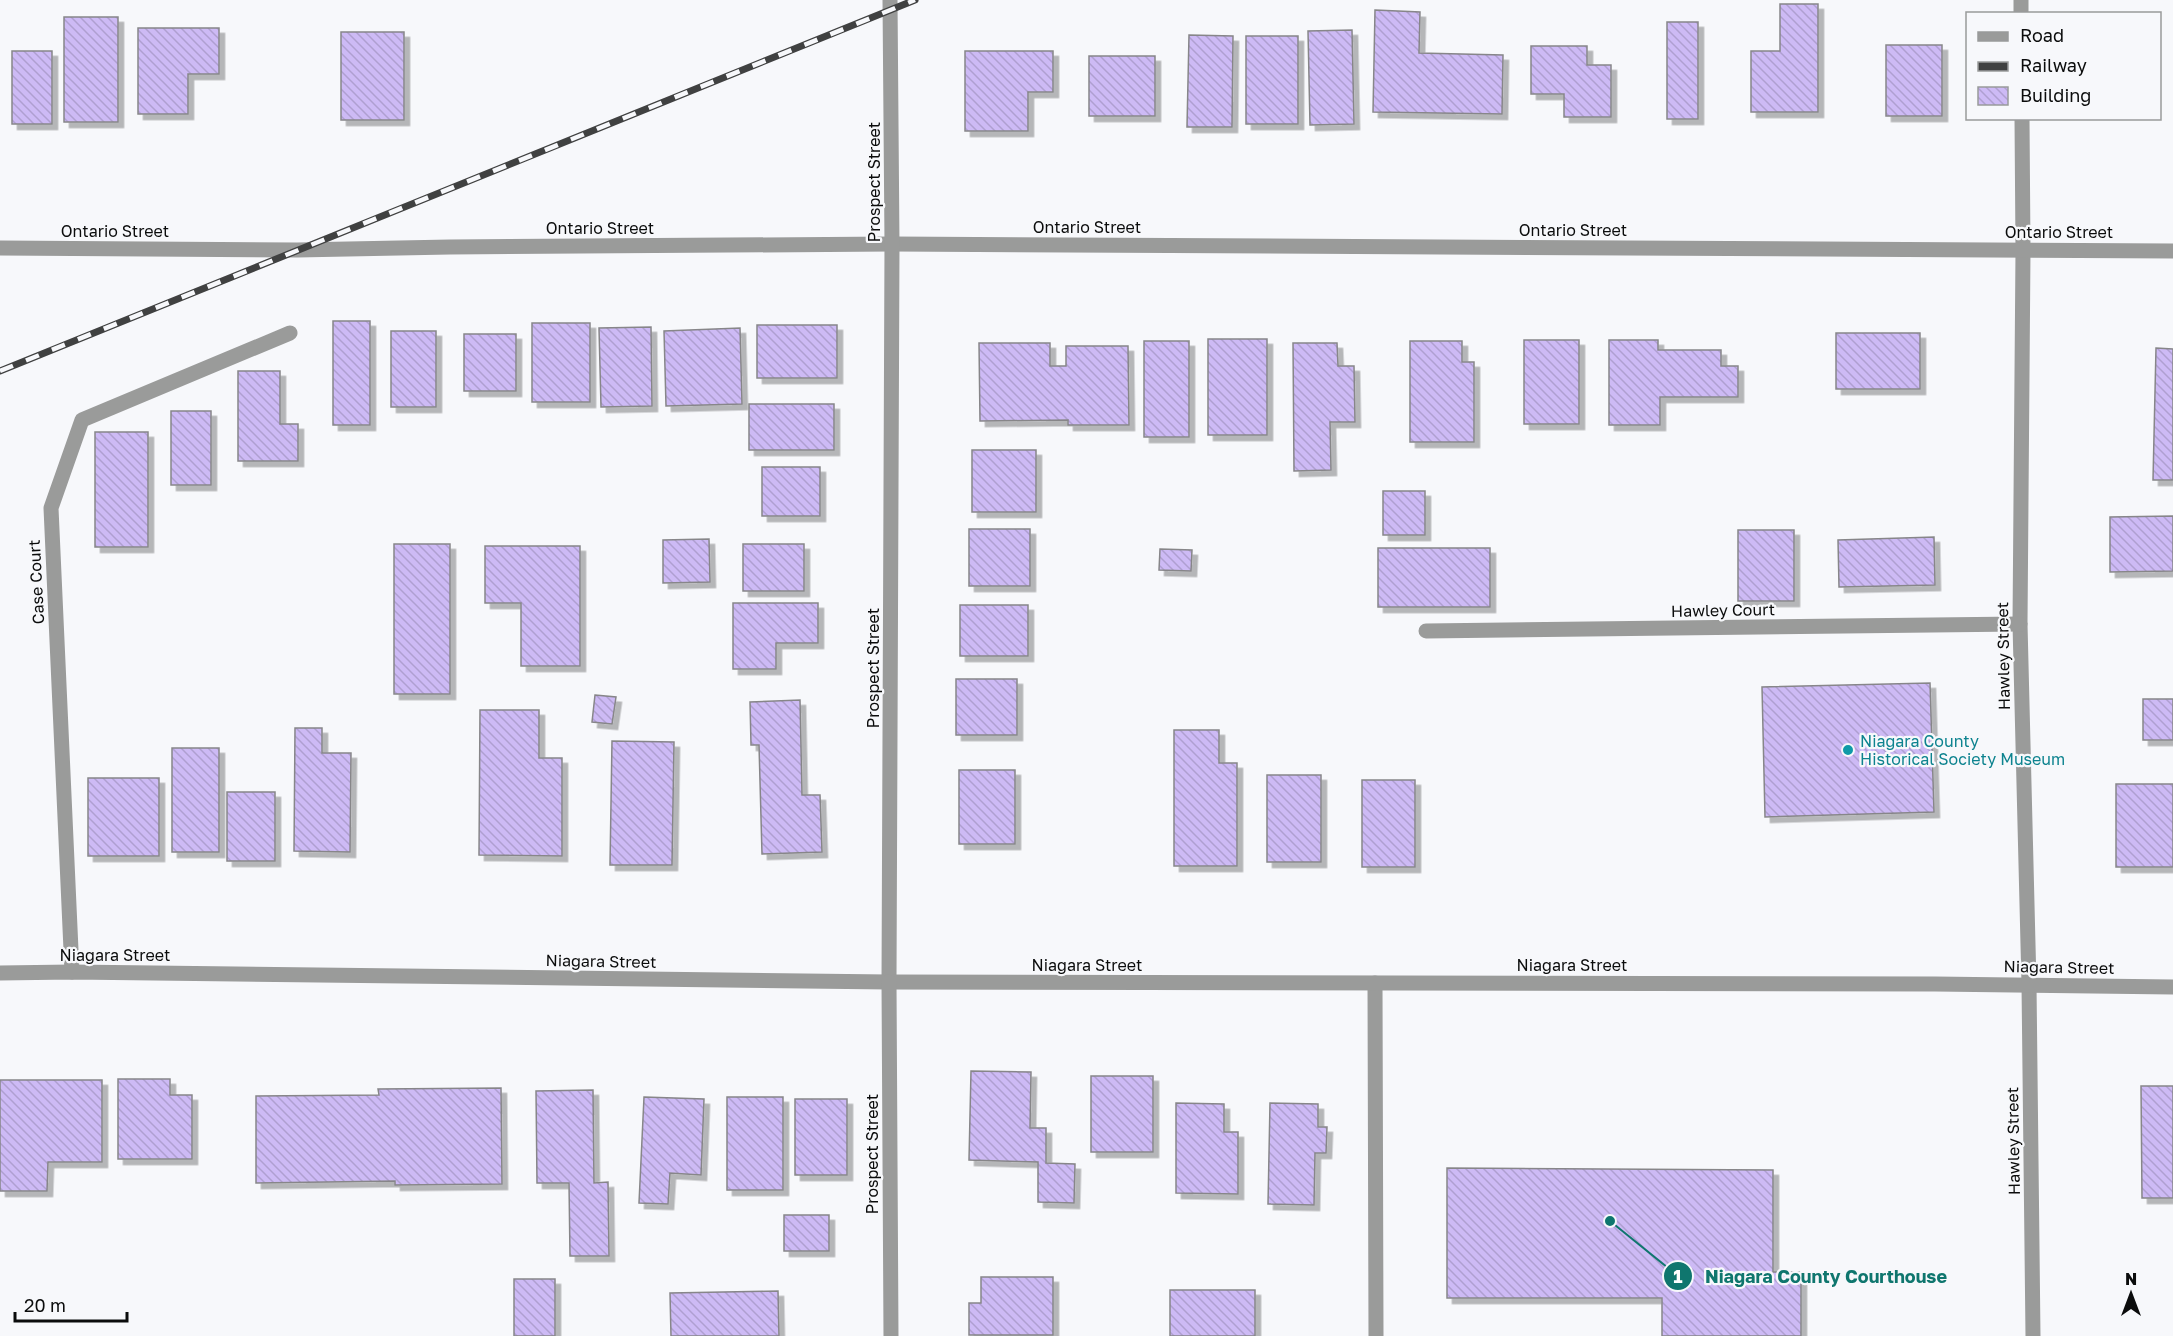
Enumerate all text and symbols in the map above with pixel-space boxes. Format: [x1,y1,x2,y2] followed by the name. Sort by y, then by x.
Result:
[1966,12,2161,120] legend
[2020,24,2064,46] text: Road
[2020,54,2087,76] text: Railway
[2020,84,2091,106] text: Building
[864,122,884,242] street label: Prospect Street
[1033,217,1141,237] street label: Ontario Street
[546,218,654,238] street label: Ontario Street
[1519,220,1627,240] street label: Ontario Street
[61,221,169,241] street label: Ontario Street
[2005,222,2113,242] street label: Ontario Street
[24,539,48,625] street label: Case Court
[1671,599,1775,621] street label: Hawley Court
[1992,602,2014,710] street label: Hawley Street
[863,608,883,728] street label: Prospect Street
[1860,731,2065,769] place label: Niagara County Historical Society Museum
[1841,743,1855,757] marker: Niagara County Historical Society Museum
[60,945,170,965] street label: Niagara Street
[545,950,657,972] street label: Niagara Street
[1032,955,1142,975] street label: Niagara Street
[1517,955,1627,975] street label: Niagara Street
[2003,956,2115,978] street label: Niagara Street
[2002,1087,2024,1195] street label: Hawley Street
[862,1094,882,1214] street label: Prospect Street
[1663,1258,1959,1294] callout: Niagara County Courthouse
[2101,1264,2161,1324] north arrow
[1673,1265,1683,1287] text: 1
[1705,1265,1947,1287] text: Niagara County Courthouse
[2125,1269,2137,1289] text: N
[15,1285,128,1323] scale bar
[24,1294,66,1316] text: 20 m

